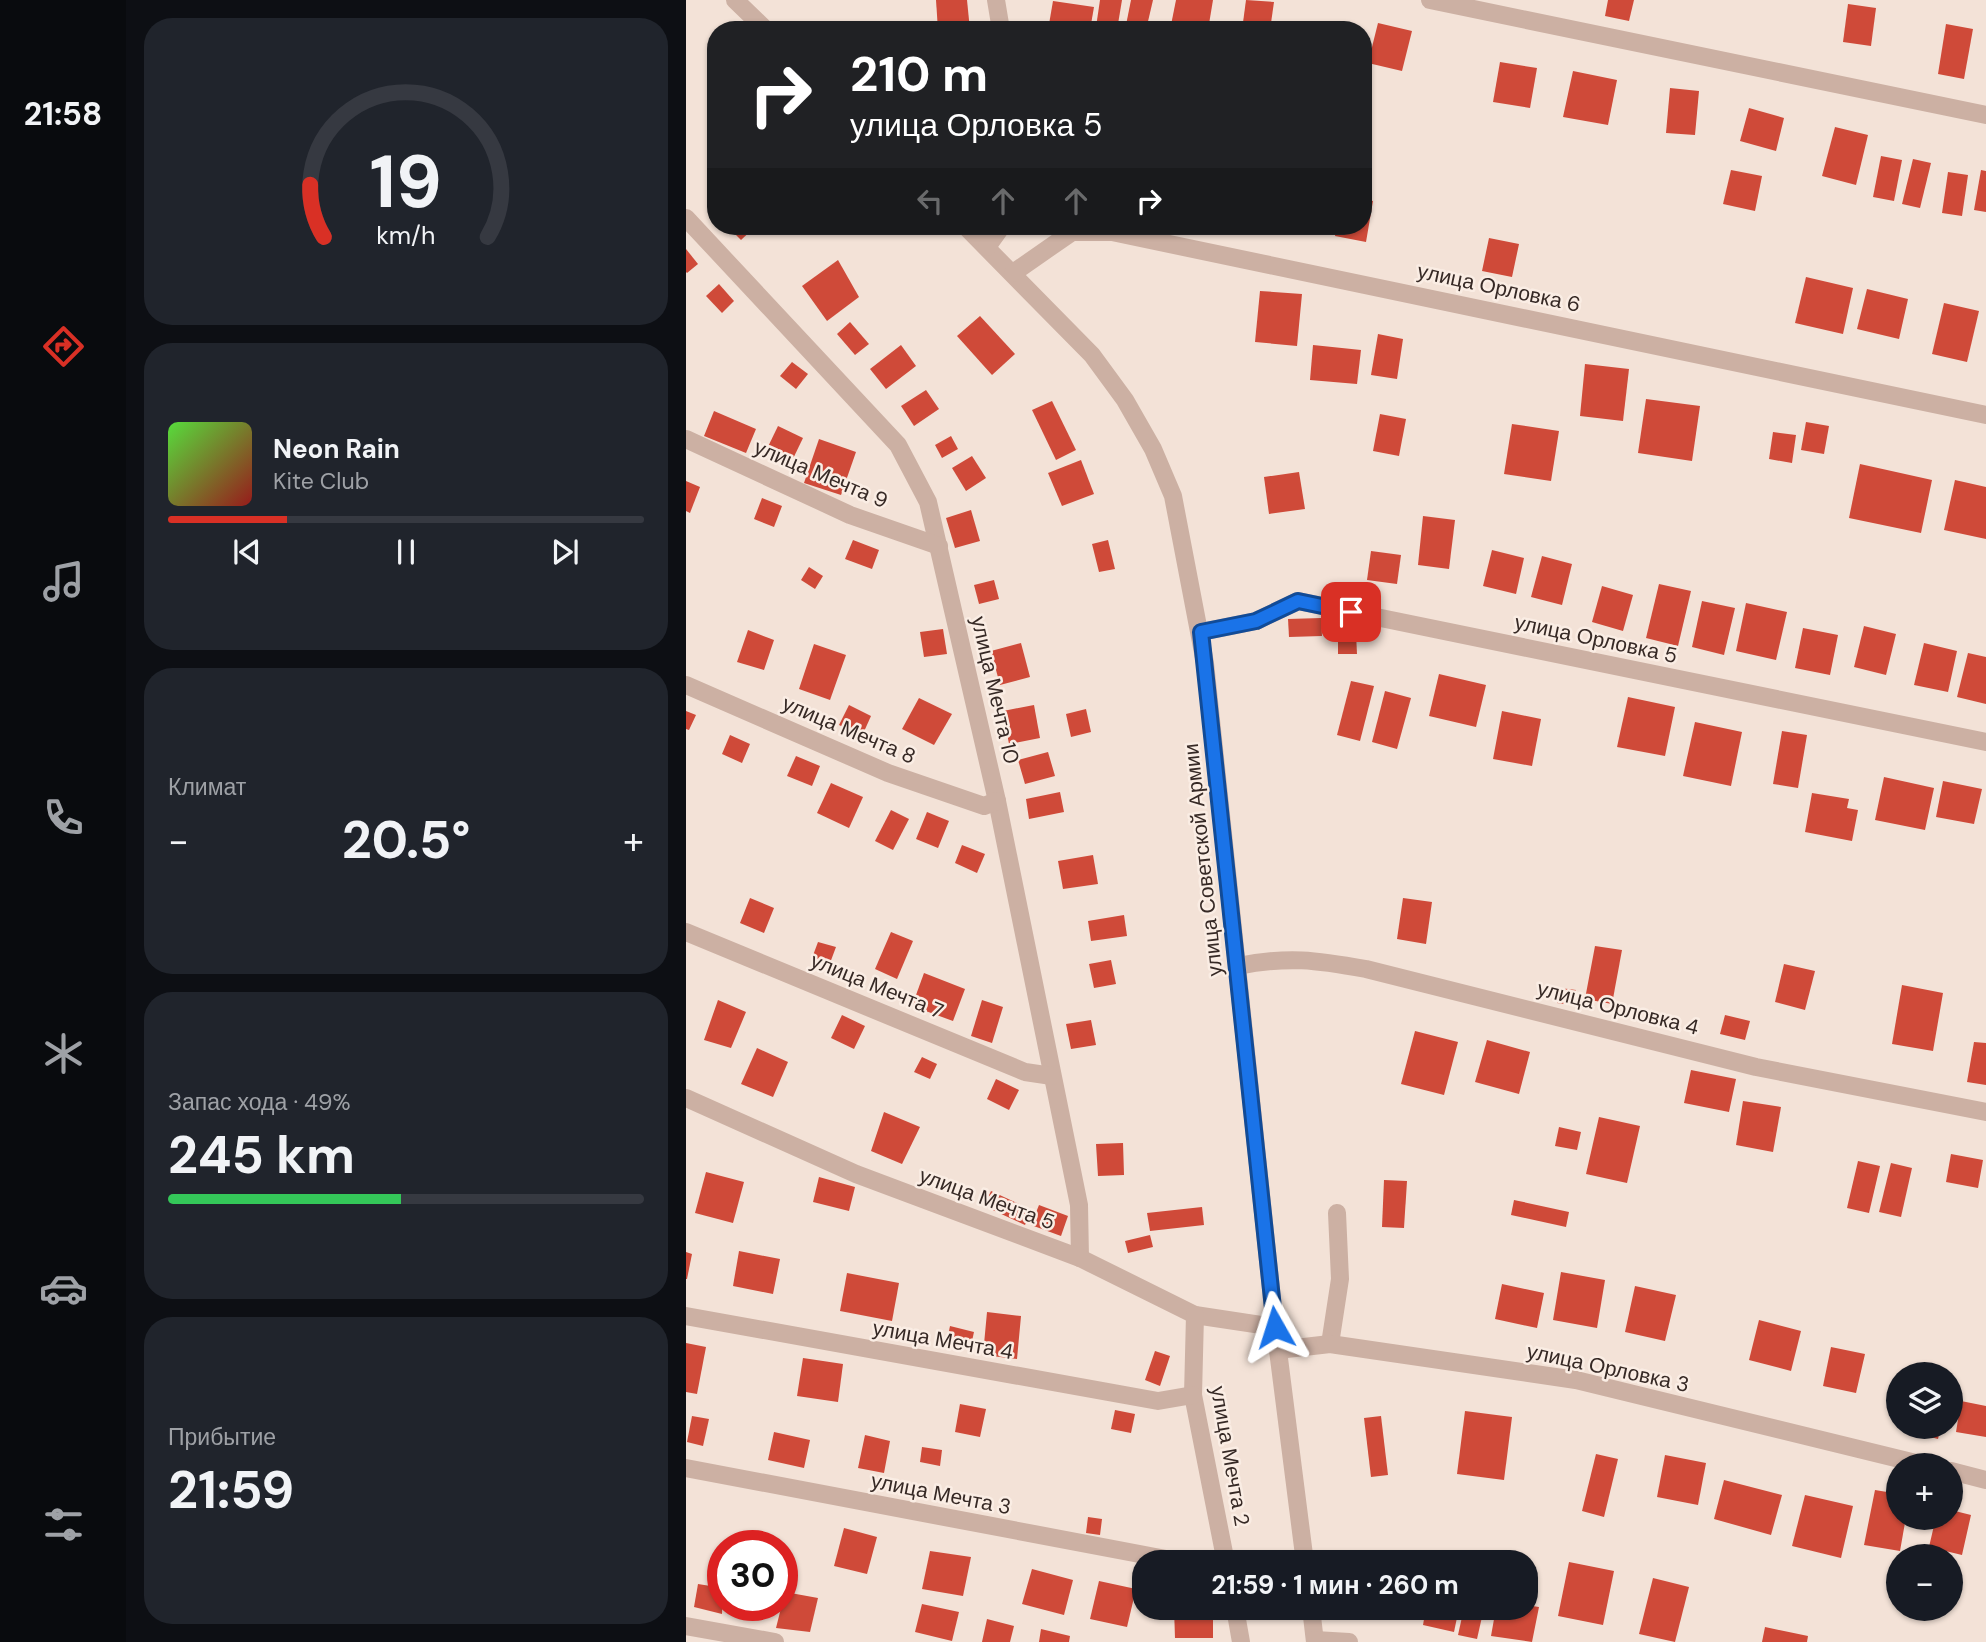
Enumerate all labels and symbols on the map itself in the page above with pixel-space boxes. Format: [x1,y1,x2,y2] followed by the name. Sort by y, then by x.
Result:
[1415,257,1583,319] street label: улица Орловка 6
[750,433,892,515] street label: улица Мечта 9
[1321,582,1381,642] pin
[1512,608,1680,670] street label: улица Орловка 5
[964,614,1026,766] street label: улица Мечта 10
[778,689,920,771] street label: улица Мечта 8
[1177,742,1229,978] street label: улица Советской Армии
[806,947,948,1025] street label: улица Мечта 7
[1534,974,1702,1042] street label: улица Орловка 4
[915,1161,1059,1237] street label: улица Мечта 5
[1238,1290,1312,1364] position arrow
[870,1314,1016,1366] street label: улица Мечта 4
[1524,1337,1692,1399] street label: улица Орловка 3
[1204,1384,1256,1528] street label: улица Мечта 2
[869,1467,1013,1521] street label: улица Мечта 3
[707,1530,798,1621] speed limit sign: 30

